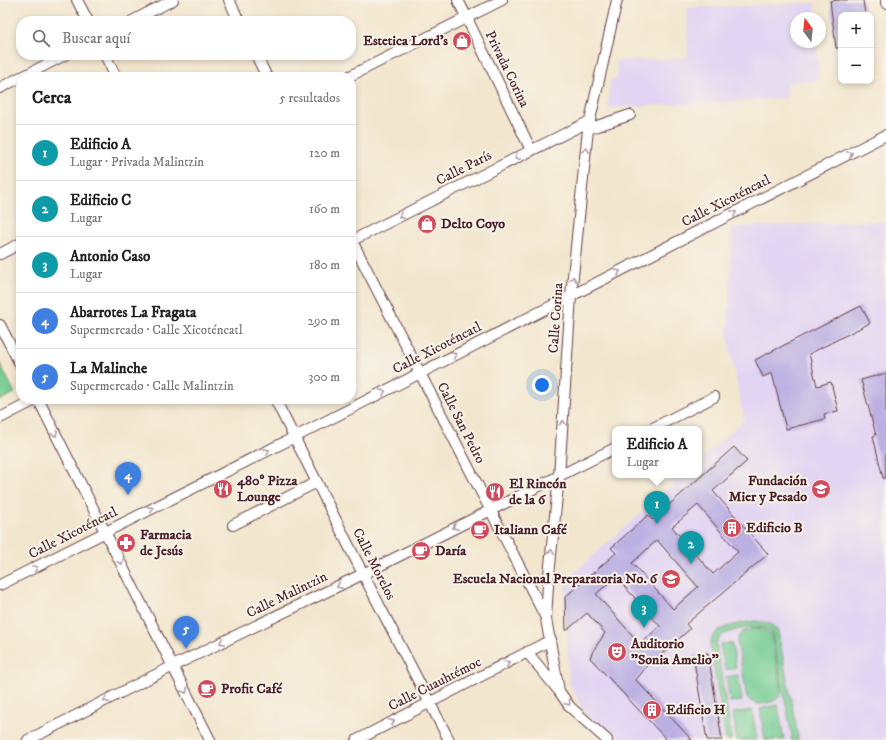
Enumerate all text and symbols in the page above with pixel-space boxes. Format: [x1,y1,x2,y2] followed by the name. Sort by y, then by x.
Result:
[790,12,826,48] north arrow
[838,12,874,84] map controls
[838,12,874,48] button: +
[16,16,356,60] search box
[30,27,52,49] icon: search
[481,28,533,110] street label: Privada Corina
[62,29,130,48] text: Buscar aquí
[451,30,473,52] shop icon: Estetica Lord's
[363,32,448,50] place label: Estetica Lord's
[838,48,874,84] button: −
[32,87,71,109] text: Cerca
[279,90,340,106] text: 5 resultados
[70,135,131,154] text: Edificio A
[43,145,47,161] text: 1
[309,145,340,161] text: 120 m
[433,146,495,190] street label: Calle París
[581,147,590,153] one-way arrow
[845,151,853,159] one-way arrow
[514,152,522,160] one-way arrow
[70,154,204,170] text: Lugar · Privada Malintzin
[679,171,774,231] street label: Calle Xicoténcatl
[70,191,131,210] text: Edificio C
[42,201,48,217] text: 2
[309,201,340,217] text: 160 m
[70,210,102,226] text: Lugar
[730,210,737,218] one-way arrow
[398,211,405,218] one-way arrow
[416,213,438,235] shop icon: Delto Coyo
[441,215,505,233] place label: Delto Coyo
[70,247,150,266] text: Antonio Caso
[43,257,47,273] text: 3
[309,257,340,273] text: 180 m
[70,266,102,282] text: Lugar
[614,269,622,277] one-way arrow
[568,276,577,282] one-way arrow
[545,282,567,354] street label: Calle Corina
[70,303,196,322] text: Abarrotes La Fragata
[41,313,49,329] text: 4
[308,313,340,329] text: 290 m
[390,318,485,378] street label: Calle Xicoténcatl
[70,322,243,338] text: Supermercado · Calle Xicoténcatl
[450,353,457,360] one-way arrow
[70,359,147,378] text: La Malinche
[42,369,48,385] text: 5
[309,369,340,385] text: 300 m
[532,375,552,395] your location
[70,378,234,394] text: Supermercado · Calle Malintzin
[433,379,489,467] street label: Calle San Pedro
[379,389,386,396] one-way arrow
[558,420,567,426] one-way arrow
[612,426,702,478] popup
[51,429,58,437] one-way arrow
[627,435,687,454] text: Edificio A
[263,448,270,456] one-way arrow
[627,454,659,470] text: Lugar
[115,462,141,495] pin: 4
[236,472,298,506] place label: 480º Pizza Lounge
[729,472,808,506] place label: Fundación Mier y Pesado
[509,475,567,509] place label: El Rincón de la 6
[212,478,234,500] restaurant icon: 480º Pizza Lounge
[810,478,832,500] school or university icon: Fundación Mier y Pesado
[484,481,506,503] restaurant icon: El Rincón de la 6
[644,491,670,524] pin: 1
[26,503,121,563] street label: Calle Xicoténcatl
[147,506,154,514] one-way arrow
[721,517,743,539] building icon: Edificio B
[469,519,491,541] cafe icon: Italiann Café
[746,519,803,537] place label: Edificio B
[494,521,567,539] place label: Italiann Café
[452,523,460,530] one-way arrow
[348,525,400,603] street label: Calle Morelos
[140,526,192,560] place label: Farmacia de Jesús
[678,531,704,564] pin: 2
[115,532,137,554] pharmacy icon: Farmacia de Jesús
[410,540,432,562] cafe icon: Daría
[435,542,467,560] place label: Daría
[547,549,556,555] one-way arrow
[116,558,124,565] one-way arrow
[31,565,38,572] one-way arrow
[244,567,331,622] street label: Calle Malintzin
[660,568,682,590] school or university icon: Escuela Nacional Preparatoria No. 6
[453,570,658,588] place label: Escuela Nacional Preparatoria No. 6
[336,581,343,588] one-way arrow
[631,595,657,628] pin: 3
[173,616,199,649] pin: 5
[630,635,719,669] place label: Auditorio "Sonia Amelio"
[219,637,226,645] one-way arrow
[606,641,628,663] theatre icon: Auditorio "Sonia Amelio"
[385,653,485,715] street label: Calle Cuauhtémoc
[503,660,510,667] one-way arrow
[196,678,218,700] cafe icon: Profit Café
[221,680,282,698] place label: Profit Café
[180,686,188,694] one-way arrow
[103,696,110,703] one-way arrow
[563,699,570,706] one-way arrow
[641,699,663,721] building icon: Edificio H
[666,701,726,719] place label: Edificio H
[387,720,395,727] one-way arrow

